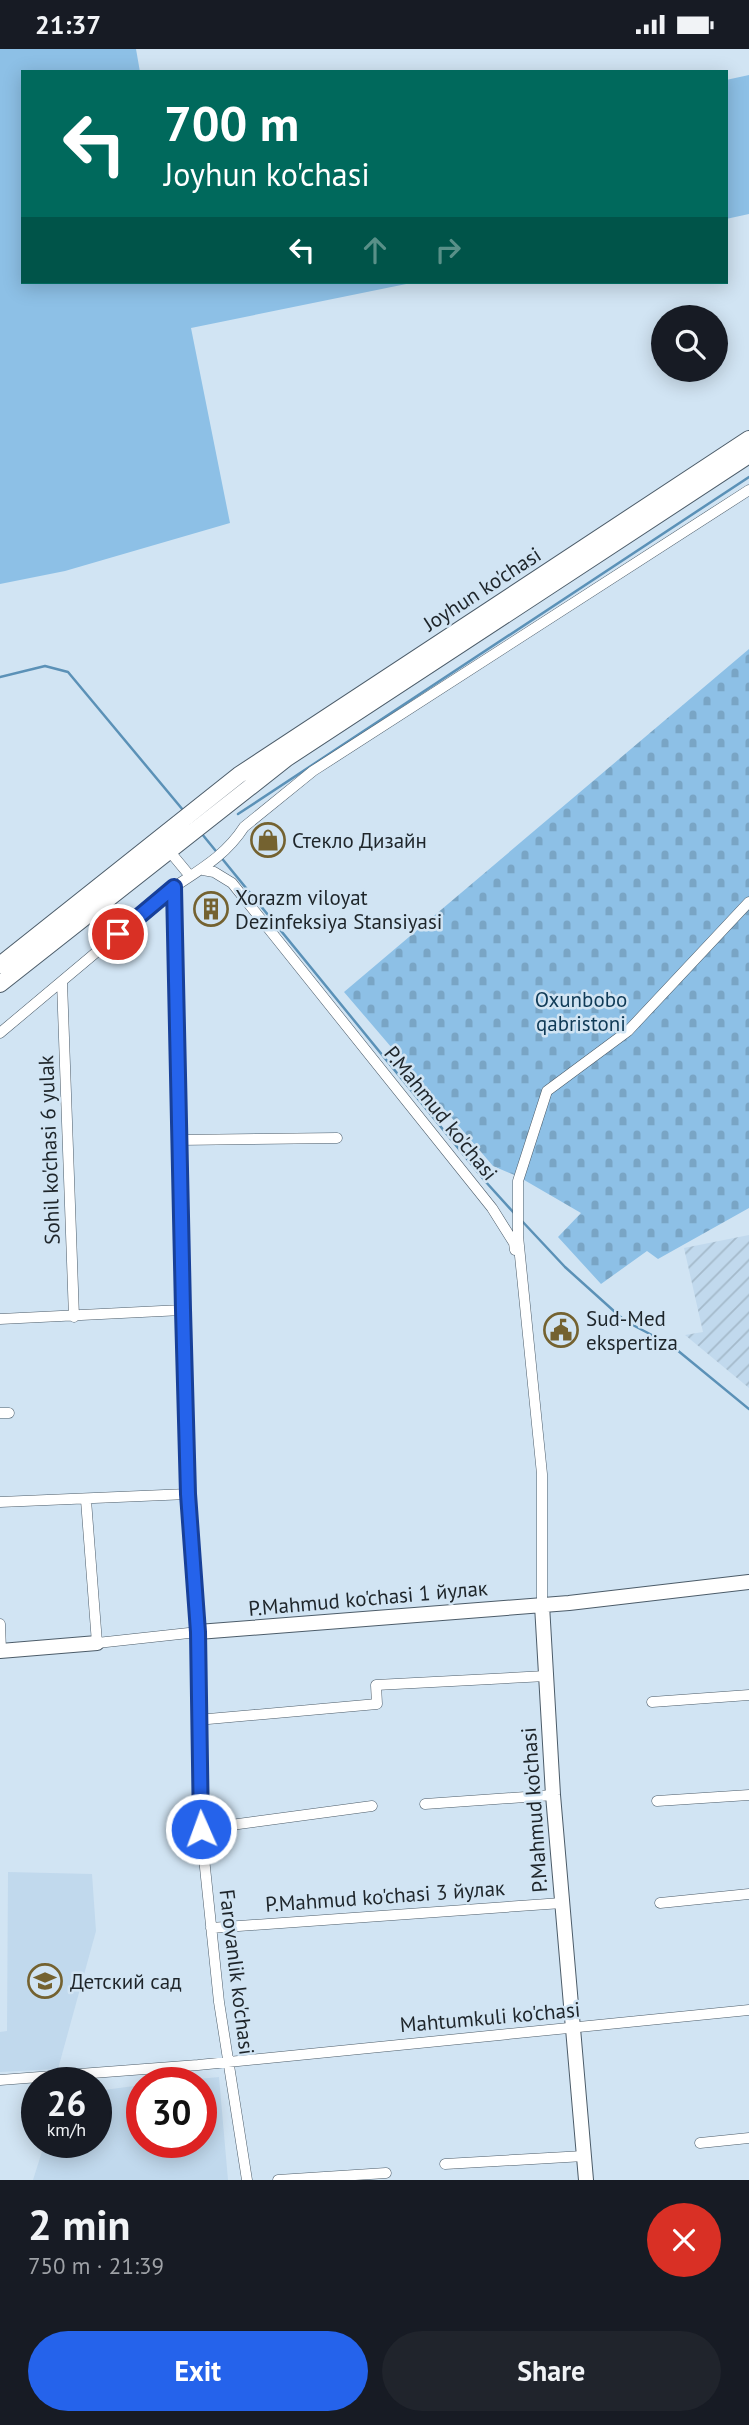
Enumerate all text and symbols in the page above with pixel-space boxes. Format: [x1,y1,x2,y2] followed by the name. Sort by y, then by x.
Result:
[35,8,101,41] text: 21:37
[164,91,299,155] text: 700 m
[49,98,140,189] icon: left
[164,153,370,195] text: Joyhun ko'chasi
[283,231,321,269] icon: left
[356,231,394,269] icon: ahead
[429,231,467,269] icon: right
[651,305,728,382] map controls
[651,305,728,382] button: search
[417,541,546,638] street label: Joyhun ko'chasi
[249,821,287,859] shop icon: Стекло Дизайн
[292,827,427,854] place label: Стекло Дизайн
[235,884,442,935] place label: Xorazm viloyat Dezinfeksiya Stansiyasi
[192,890,230,928] building icon: Xorazm viloyat Dezinfeksiya Stansiyasi
[88,904,148,964] pin
[99,915,137,953] icon: arrive
[535,986,627,1037] park label: Oxunbobo qabristoni
[378,1040,504,1186] street label: P.Mahmud ko'chasi
[32,1055,66,1245] street label: Sohil ko'chasi 6 yulak
[586,1305,678,1356] place label: Sud-Med ekspertiza
[542,1311,580,1349] public building icon: Sud-Med ekspertiza
[247,1574,489,1622] street label: P.Mahmud ko'chasi 1 йулак
[515,1726,553,1894] street label: P.Mahmud ko'chasi
[164,1792,238,1866] position arrow
[264,1874,506,1918] street label: P.Mahmud ko'chasi 3 йулак
[213,1888,261,2056] street label: Farovanlik ko'chasi
[26,1962,64,2000] school or university icon: Детский сад
[70,1968,182,1995] place label: Детский сад
[399,1996,581,2038] street label: Mahtumkuli ko'chasi
[126,2067,217,2158] speed limit sign: 30
[47,2080,86,2126] text: 26
[47,2118,86,2141] text: km/h
[28,2197,130,2252] text: 2 min
[647,2203,721,2277] button: close
[28,2251,164,2280] text: 750 m · 21:39
[28,2331,368,2411] button: Exit
[382,2331,721,2411] button: Share

